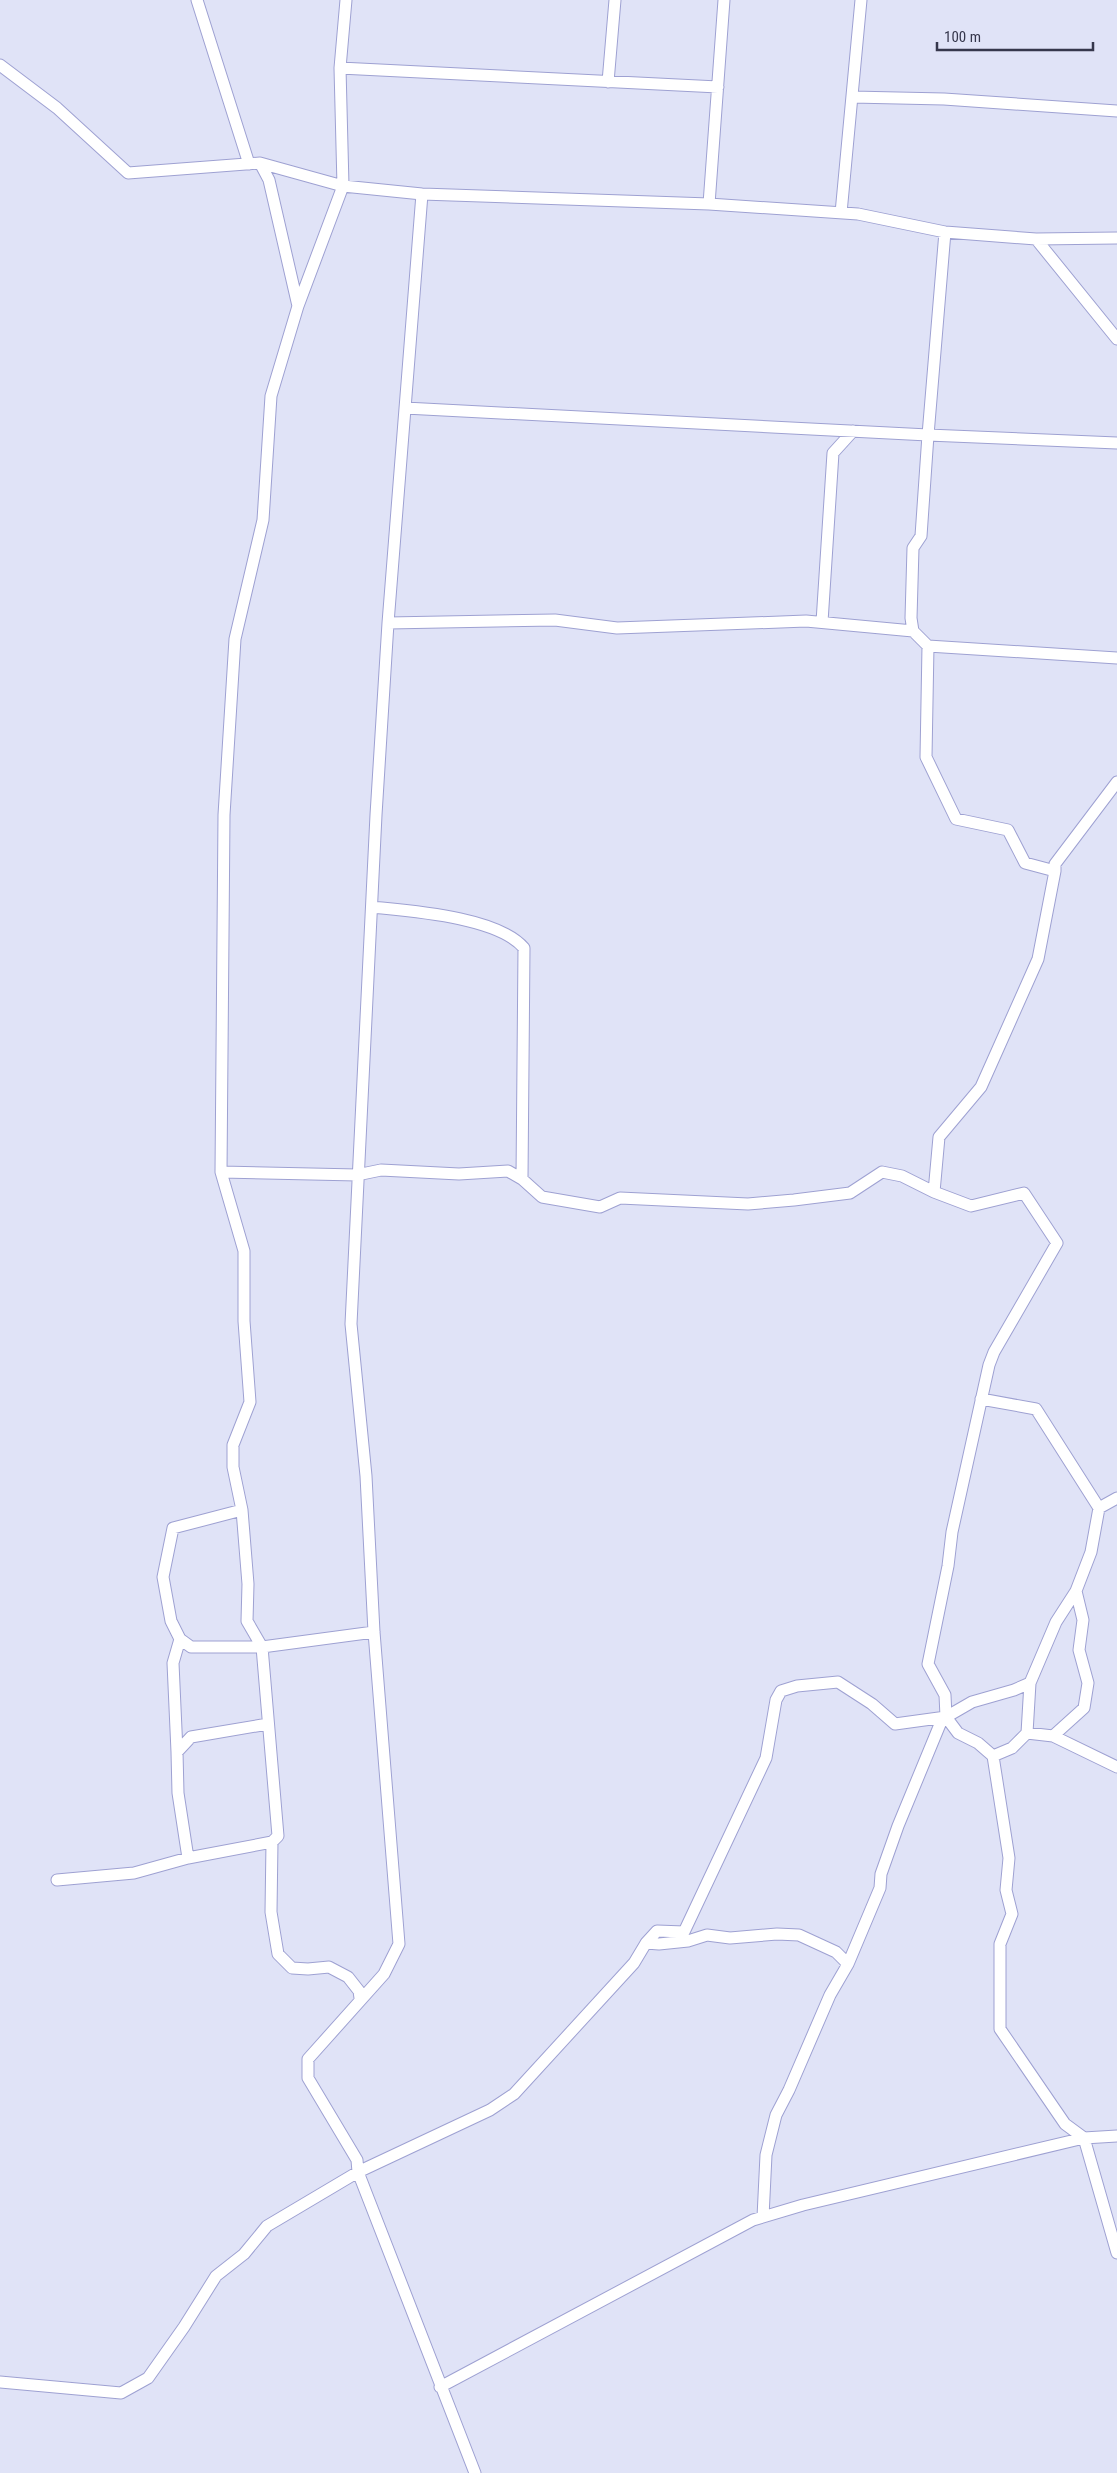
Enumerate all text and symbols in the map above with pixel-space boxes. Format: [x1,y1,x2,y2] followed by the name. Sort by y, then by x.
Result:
[937,20,1093,52] scale bar
[944,28,981,46] text: 100 m

